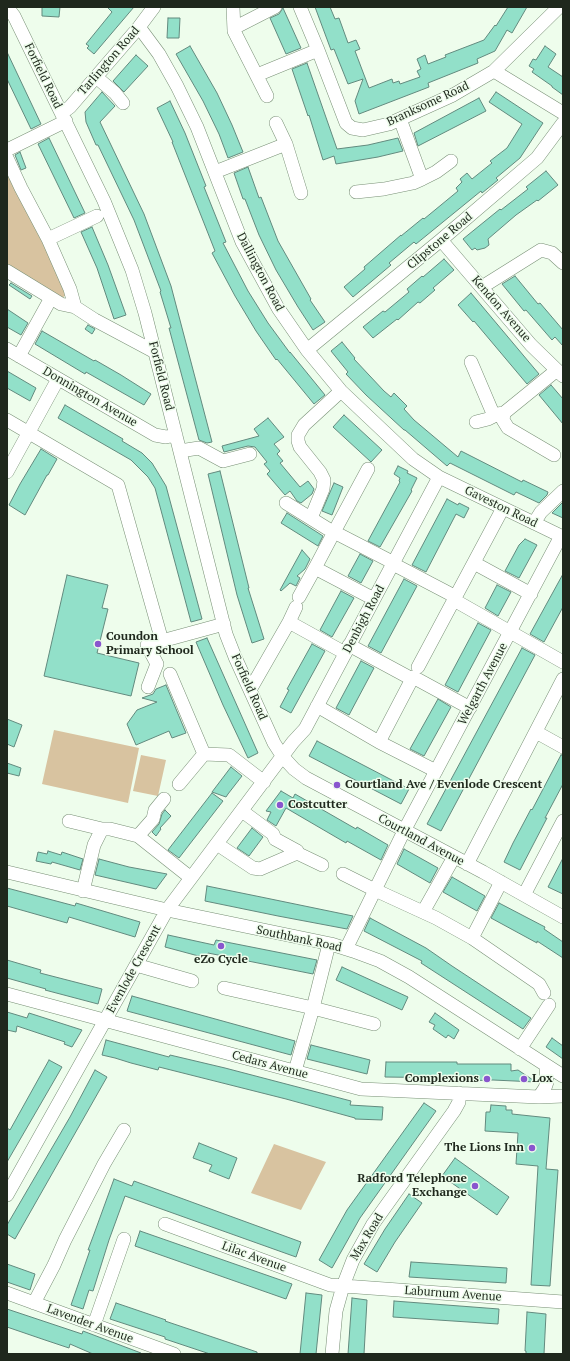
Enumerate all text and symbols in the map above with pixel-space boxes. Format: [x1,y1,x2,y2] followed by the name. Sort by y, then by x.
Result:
[75,24,143,98] street label: Tarlington Road
[21,41,65,111] street label: Forfield Road
[384,79,472,129] street label: Branksome Road
[404,209,476,273] street label: Clipstone Road
[233,230,287,314] street label: Dallington Road
[468,273,534,345] street label: Kendon Avenue
[145,340,177,412] street label: Forfield Road
[40,364,140,430] street label: Donnington Avenue
[462,483,540,531] street label: Gaveston Road
[340,583,388,655] street label: Denbigh Road
[106,630,194,658] place label: Coundon Primary School
[93,639,103,649] marker: Coundon Primary School
[455,641,511,727] street label: Welgarth Avenue
[228,652,270,722] street label: Forfield Road
[345,778,542,792] place label: Courtland Ave / Evenlode Crescent
[332,780,342,790] marker: Courtland Ave / Evenlode Crescent
[288,798,347,812] place label: Costcutter
[275,800,285,810] marker: Costcutter
[375,811,467,869] street label: Courtland Avenue
[104,922,164,1016] street label: Evenlode Crescent
[255,923,343,955] street label: Southbank Road
[216,941,226,951] marker: eZo Cycle
[194,953,248,967] place label: eZo Cycle
[230,1048,310,1082] street label: Cedars Avenue
[405,1072,479,1086] place label: Complexions
[532,1072,553,1086] place label: Lox
[482,1074,492,1084] marker: Complexions
[519,1074,529,1084] marker: Lox
[444,1141,524,1155] place label: The Lions Inn
[527,1143,537,1153] marker: The Lions Inn
[357,1172,467,1200] place label: Radford Telephone Exchange
[470,1181,480,1191] marker: Radford Telephone Exchange
[347,1211,387,1263] street label: Max Road
[220,1239,288,1275] street label: Lilac Avenue
[404,1283,502,1305] street label: Laburnum Avenue
[45,1302,135,1346] street label: Lavender Avenue

